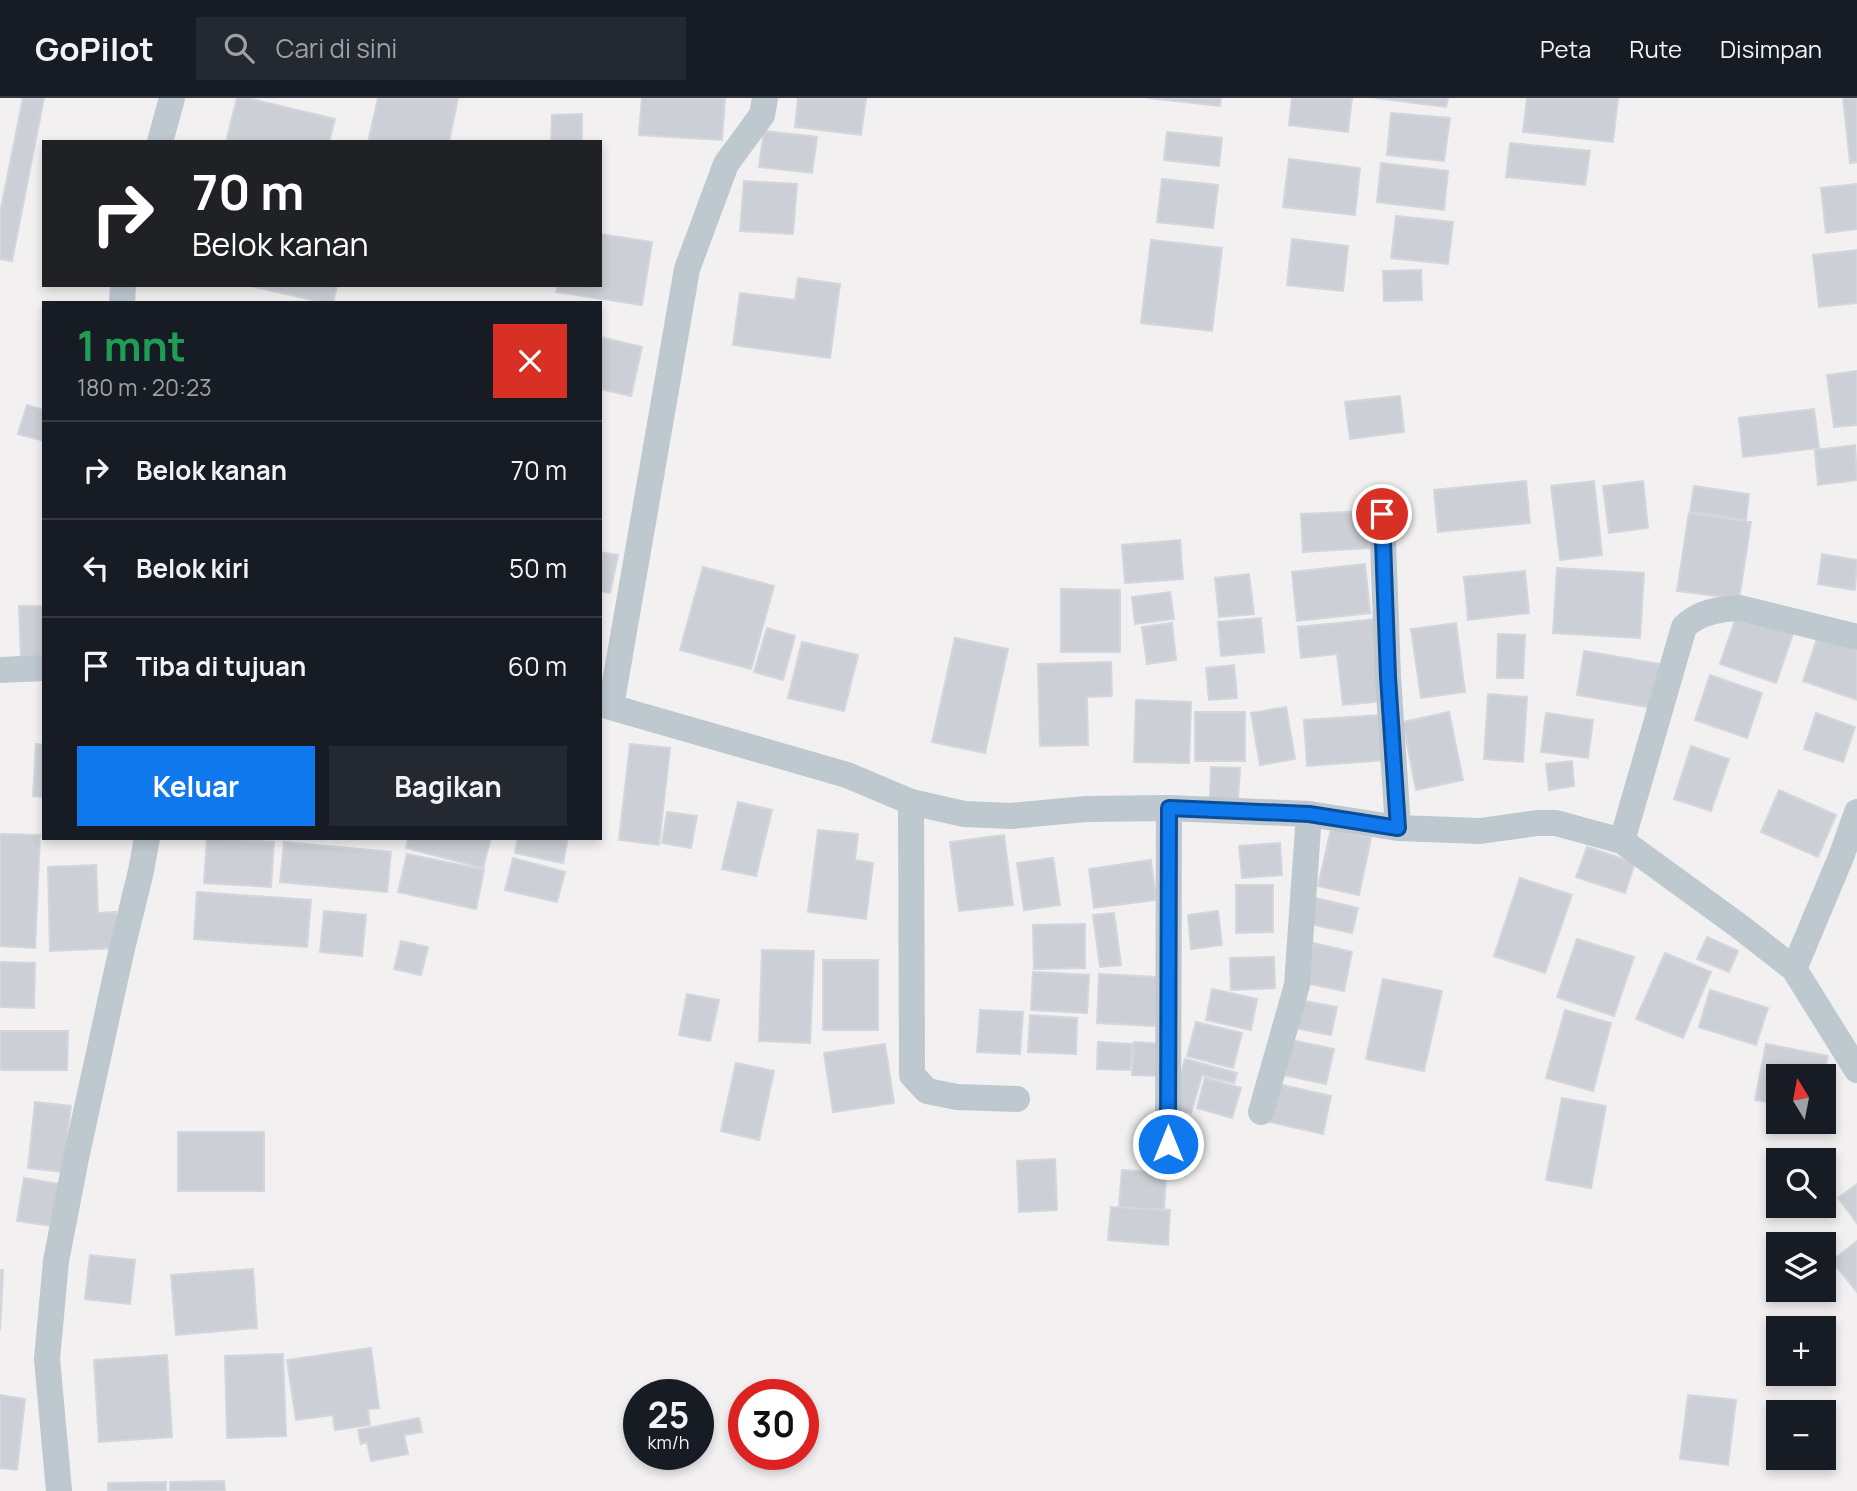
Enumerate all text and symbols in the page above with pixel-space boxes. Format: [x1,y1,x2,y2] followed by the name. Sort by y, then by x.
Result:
[196,17,686,80] search box
[35,26,154,71] text: GoPilot
[220,29,258,67] icon: search
[276,30,397,66] text: Cari di sini
[1540,32,1591,65] text: Peta
[1629,32,1682,65] text: Rute
[1720,32,1822,65] text: Disimpan
[192,158,304,225] text: 70 m
[77,168,168,259] icon: right
[192,222,368,266] text: Belok kanan
[77,316,186,374] text: 1 mnt
[493,324,567,398] button: close
[77,371,212,403] text: 180 m · 20:23
[77,451,115,489] icon: right
[136,452,287,488] text: Belok kanan
[511,452,567,488] text: 70 m
[1352,484,1412,544] pin
[1363,495,1401,533] icon: arrive
[77,549,115,587] icon: left
[136,550,250,586] text: Belok kiri
[509,550,567,586] text: 50 m
[77,647,115,685] icon: arrive
[136,648,306,684] text: Tiba di tujuan
[508,648,567,684] text: 60 m
[77,746,315,826] button: Keluar
[329,746,567,826] button: Bagikan
[1766,1064,1836,1134] north arrow
[1766,1064,1836,1470] map controls
[1131,1107,1205,1181] position arrow
[1766,1148,1836,1218] button: search
[1766,1232,1836,1302] button: layers
[1766,1316,1836,1386] button: +
[728,1379,819,1470] speed limit sign: 30
[648,1391,689,1439] text: 25
[1766,1400,1836,1470] button: −
[648,1430,689,1454] text: km/h

